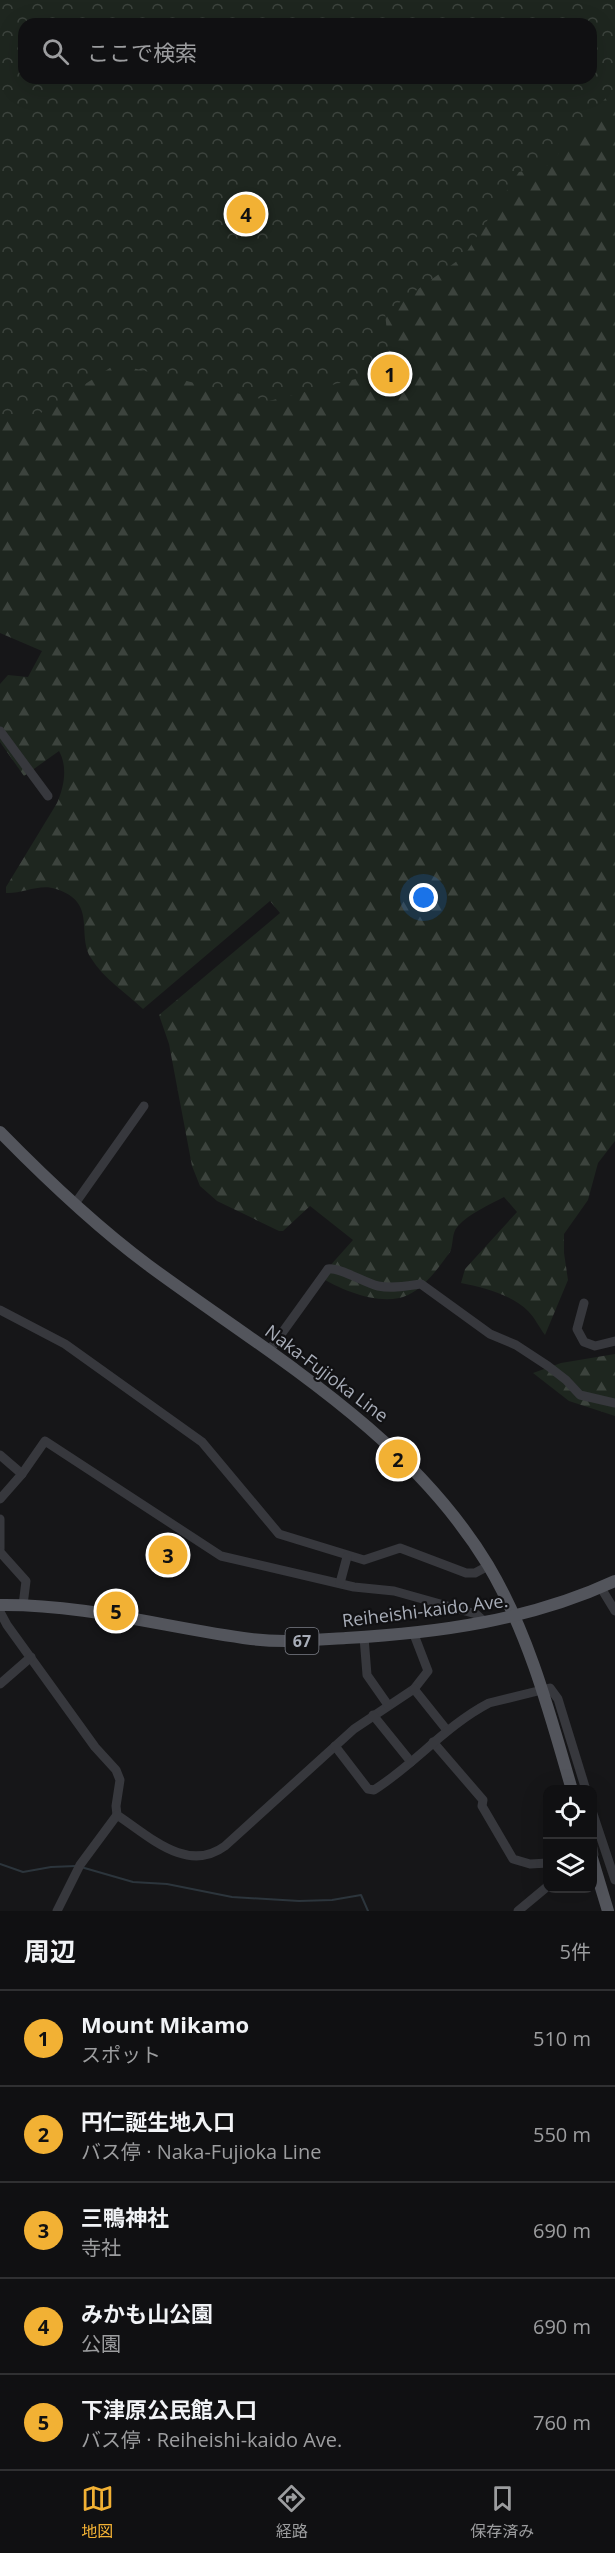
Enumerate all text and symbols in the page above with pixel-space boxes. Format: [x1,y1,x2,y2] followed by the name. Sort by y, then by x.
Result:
[18,18,597,84] search box
[39,35,72,68] icon: search
[87,37,197,67] text: ここで検索
[226,192,266,236] pin: 4
[370,352,410,397] pin: 1
[409,883,438,912] your location
[261,1319,393,1427] street label: Naka-Fujioka Line
[378,1436,418,1482] pin: 2
[148,1532,188,1578] pin: 3
[96,1588,136,1634] pin: 5
[341,1588,509,1632] street label: Reiheishi-kaido Ave.
[286,1628,318,1654] road number: 67
[543,1785,597,1893] map controls
[543,1785,597,1839] button: locate
[543,1839,597,1893] button: layers
[24,1933,76,1969] text: 周辺
[560,1938,591,1965] text: 5件
[81,2009,249,2039] text: Mount Mikamo
[38,2025,49,2052] text: 1
[533,2025,591,2052] text: 510 m
[81,2041,161,2068] text: スポット
[81,2106,235,2136] text: 円仁誕生地入口
[38,2121,49,2148] text: 2
[533,2121,591,2148] text: 550 m
[81,2138,321,2165] text: バス停 · Naka-Fujioka Line
[81,2202,169,2232] text: 三鴨神社
[38,2217,49,2244] text: 3
[533,2217,591,2244] text: 690 m
[81,2234,121,2261] text: 寺社
[81,2298,213,2328] text: みかも山公園
[38,2313,49,2340] text: 4
[533,2313,591,2340] text: 690 m
[81,2330,121,2357] text: 公園
[81,2394,257,2424] text: 下津原公民館入口
[38,2409,49,2436] text: 5
[533,2409,591,2436] text: 760 m
[81,2426,342,2453] text: バス停 · Reiheishi-kaido Ave.
[81,2482,114,2542] tab: 地図
[275,2482,308,2542] tab: 経路
[470,2482,534,2542] tab: 保存済み

